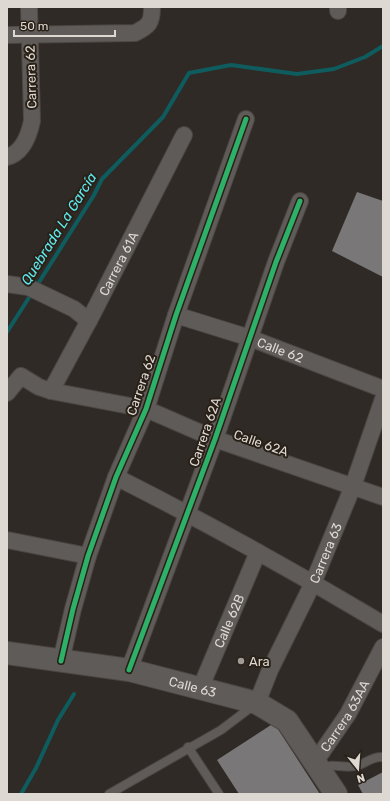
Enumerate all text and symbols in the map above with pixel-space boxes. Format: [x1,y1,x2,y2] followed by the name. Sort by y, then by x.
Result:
[14,12,115,38] scale bar
[20,19,48,33] text: 50 m
[22,45,40,109] street label: Carrera 62
[18,170,100,288] water label: Quebrada La García
[96,229,141,298] street label: Carrera 61A
[255,334,306,365] street label: Calle 62
[124,353,158,417] street label: Carrera 62
[186,395,224,469] street label: Carrera 62A
[232,427,291,459] street label: Calle 62A
[306,520,345,585] street label: Carrera 63
[211,592,247,650] street label: Calle 62B
[249,654,270,669] place label: Ara
[236,656,246,666] marker: Ara
[167,673,218,700] street label: Calle 63
[317,677,372,754] street label: Carrera 63AA
[338,749,378,789] north arrow
[355,771,366,785] text: N

